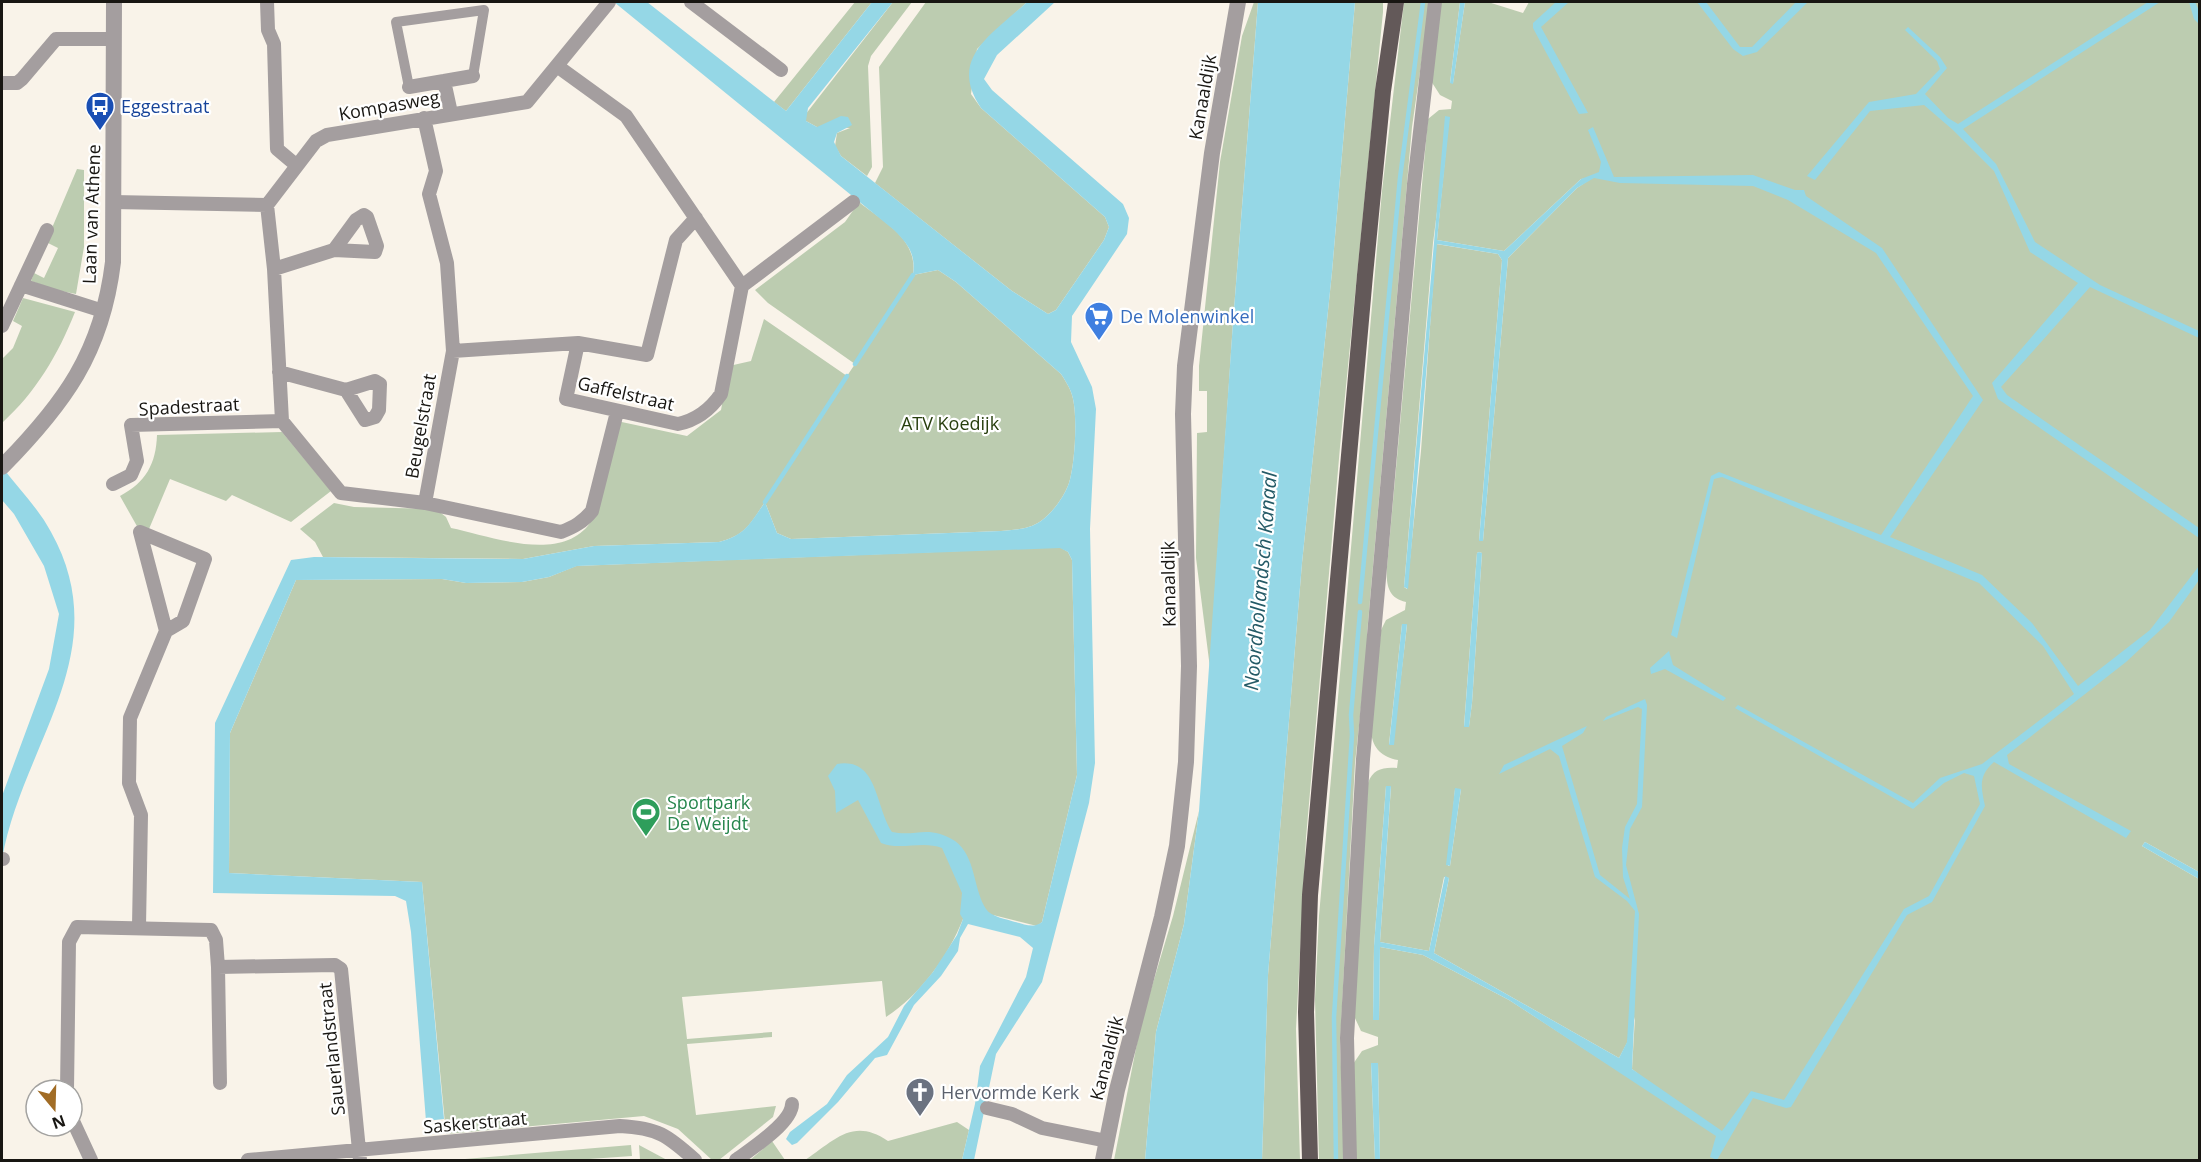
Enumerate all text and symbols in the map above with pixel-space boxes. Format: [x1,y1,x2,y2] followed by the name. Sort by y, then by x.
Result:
[1183,52,1221,142] street label: Kanaaldijk
[337,84,441,126] street label: Kompasweg
[84,90,116,132] bus stop icon: Eggestraat
[121,94,209,118] place label: Eggestraat
[77,144,105,284] street label: Laan van Athene
[1083,300,1115,342] supermarket icon: De Molenwinkel
[1120,304,1254,328] place label: De Molenwinkel
[575,370,677,416] street label: Gaffelstraat
[399,372,441,480] street label: Beugelstraat
[138,391,240,421] street label: Spadestraat
[901,411,1000,435] park label: ATV Koedijk
[1237,470,1283,691] water label: Noordhollandsch Kanaal
[1155,540,1181,627] street label: Kanaaldijk
[667,790,751,835] place label: Sportpark De Weijdt
[630,796,662,838] sports icon: Sportpark De Weijdt
[312,981,350,1117] street label: Sauerlandstraat
[1084,1013,1128,1103] street label: Kanaaldijk
[904,1076,936,1118] church icon: Hervormde Kerk
[24,1078,84,1138] north arrow
[941,1080,1080,1104] place label: Hervormde Kerk
[422,1106,528,1138] street label: Saskerstraat
[49,1110,69,1135] text: N

